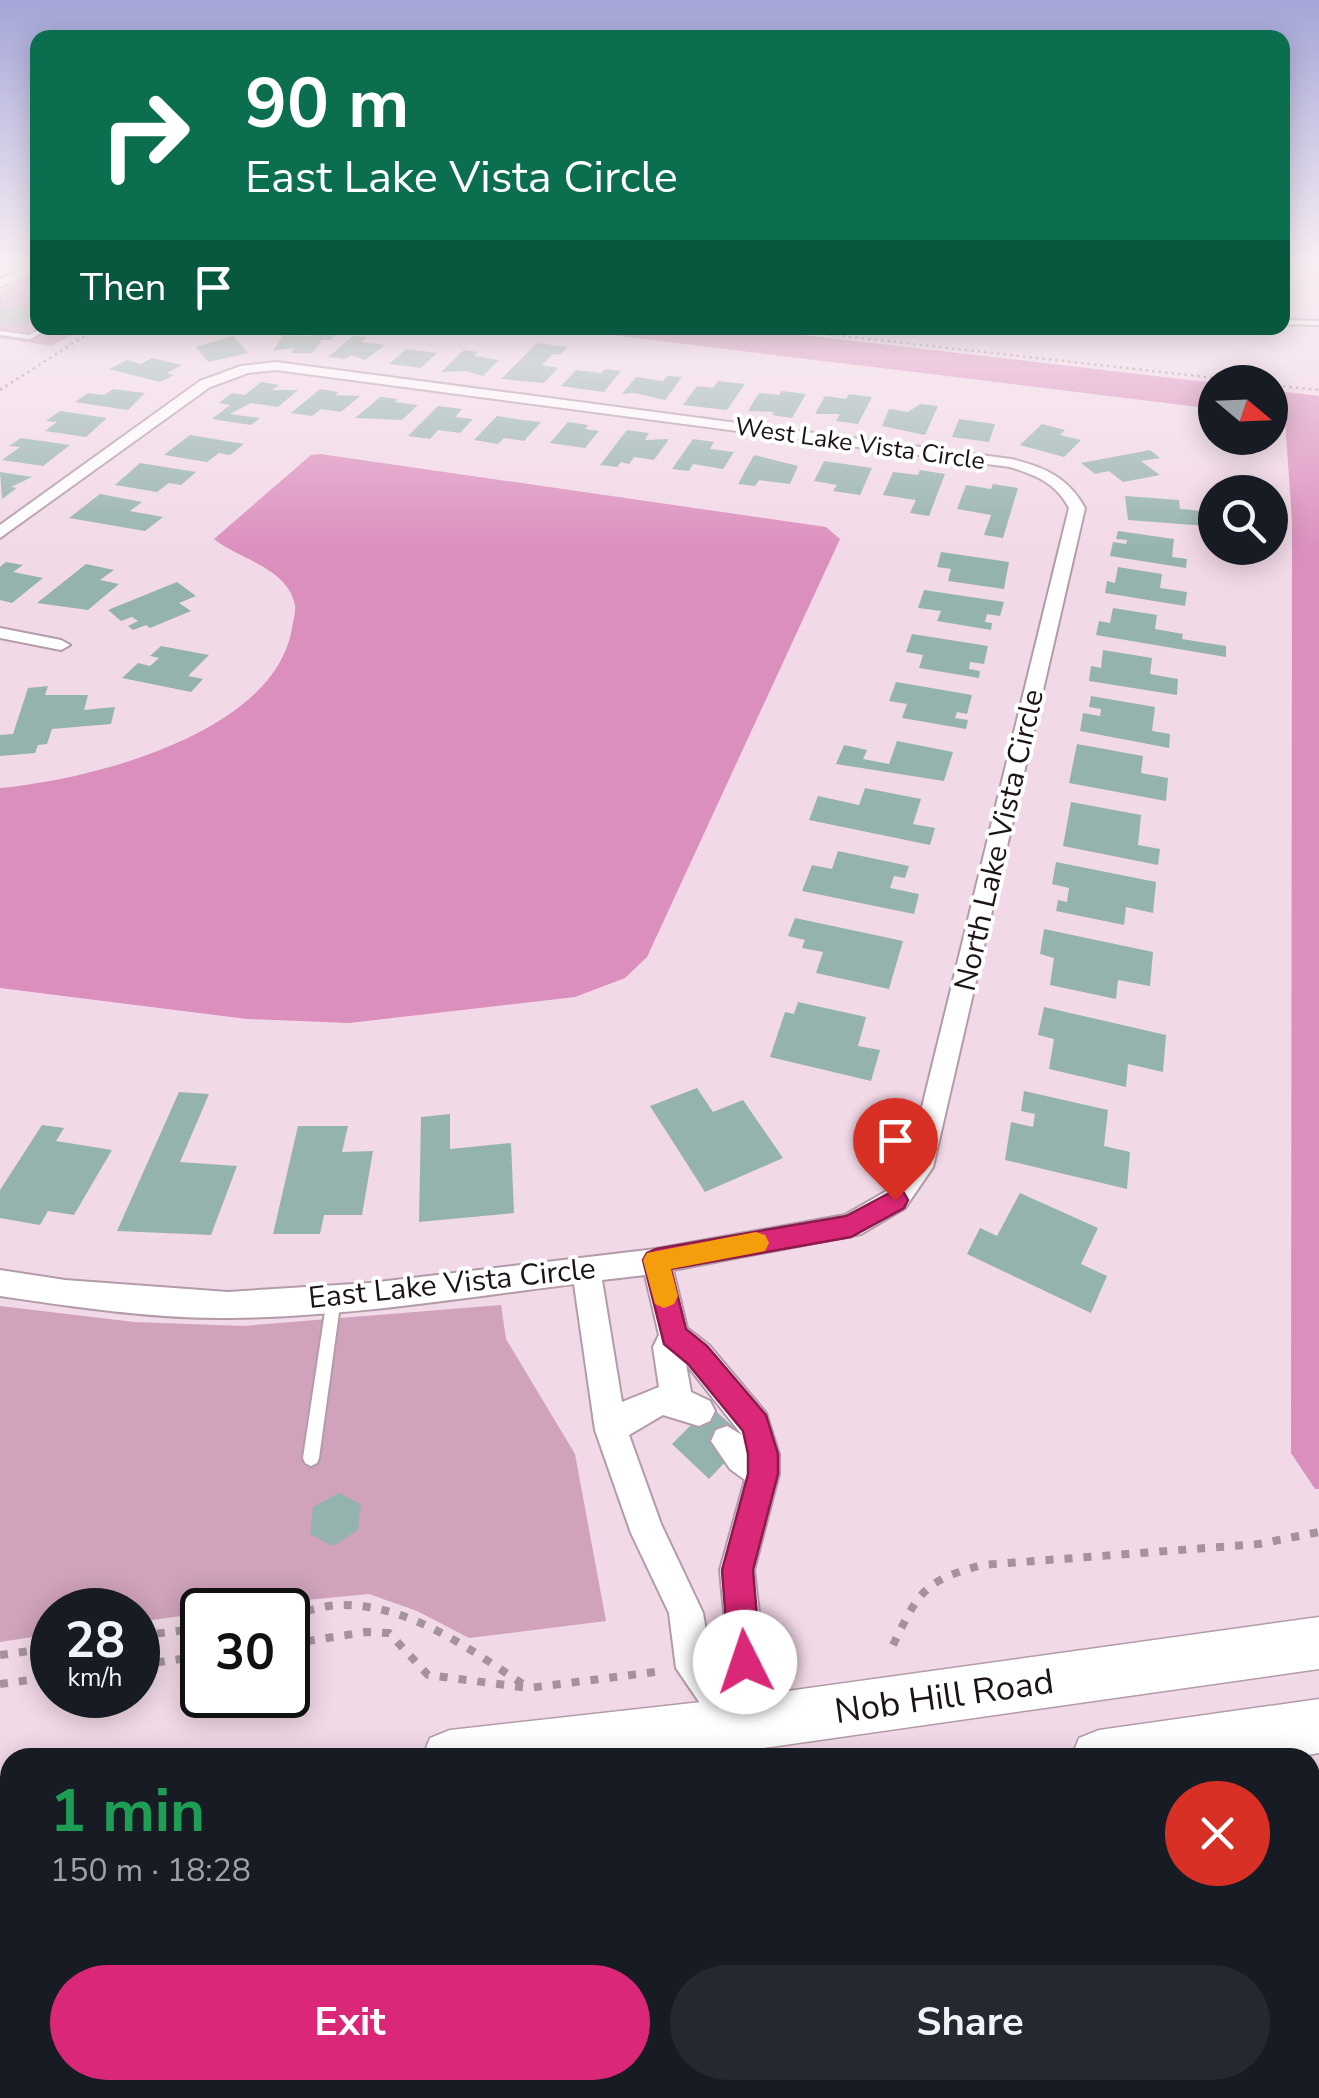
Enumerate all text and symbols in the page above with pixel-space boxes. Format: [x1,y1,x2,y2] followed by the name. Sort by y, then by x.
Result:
[245,56,409,152] text: 90 m
[80,70,210,200] icon: right
[245,147,678,208] text: East Lake Vista Circle
[186,260,241,315] icon: arrive
[80,262,166,313] text: Then
[1198,365,1288,455] north arrow
[1198,365,1288,565] map controls
[733,410,987,478] street label: West Lake Vista Circle
[1198,475,1288,565] button: search
[945,685,1054,995] street label: North Lake Vista Circle
[853,1098,938,1201] pin
[868,1113,923,1168] icon: arrive
[306,1248,598,1319] street label: East Lake Vista Circle
[180,1588,310,1718] speed limit sign: 30
[65,1606,125,1675] text: 28
[693,1610,797,1714] position arrow
[832,1658,1057,1735] street label: Nob Hill Road
[67,1661,123,1695] text: km/h
[50,1770,205,1852] text: 1 min
[1165,1781,1270,1886] button: close
[50,1849,251,1892] text: 150 m · 18:28
[50,1965,650,2080] button: Exit
[670,1965,1270,2080] button: Share

